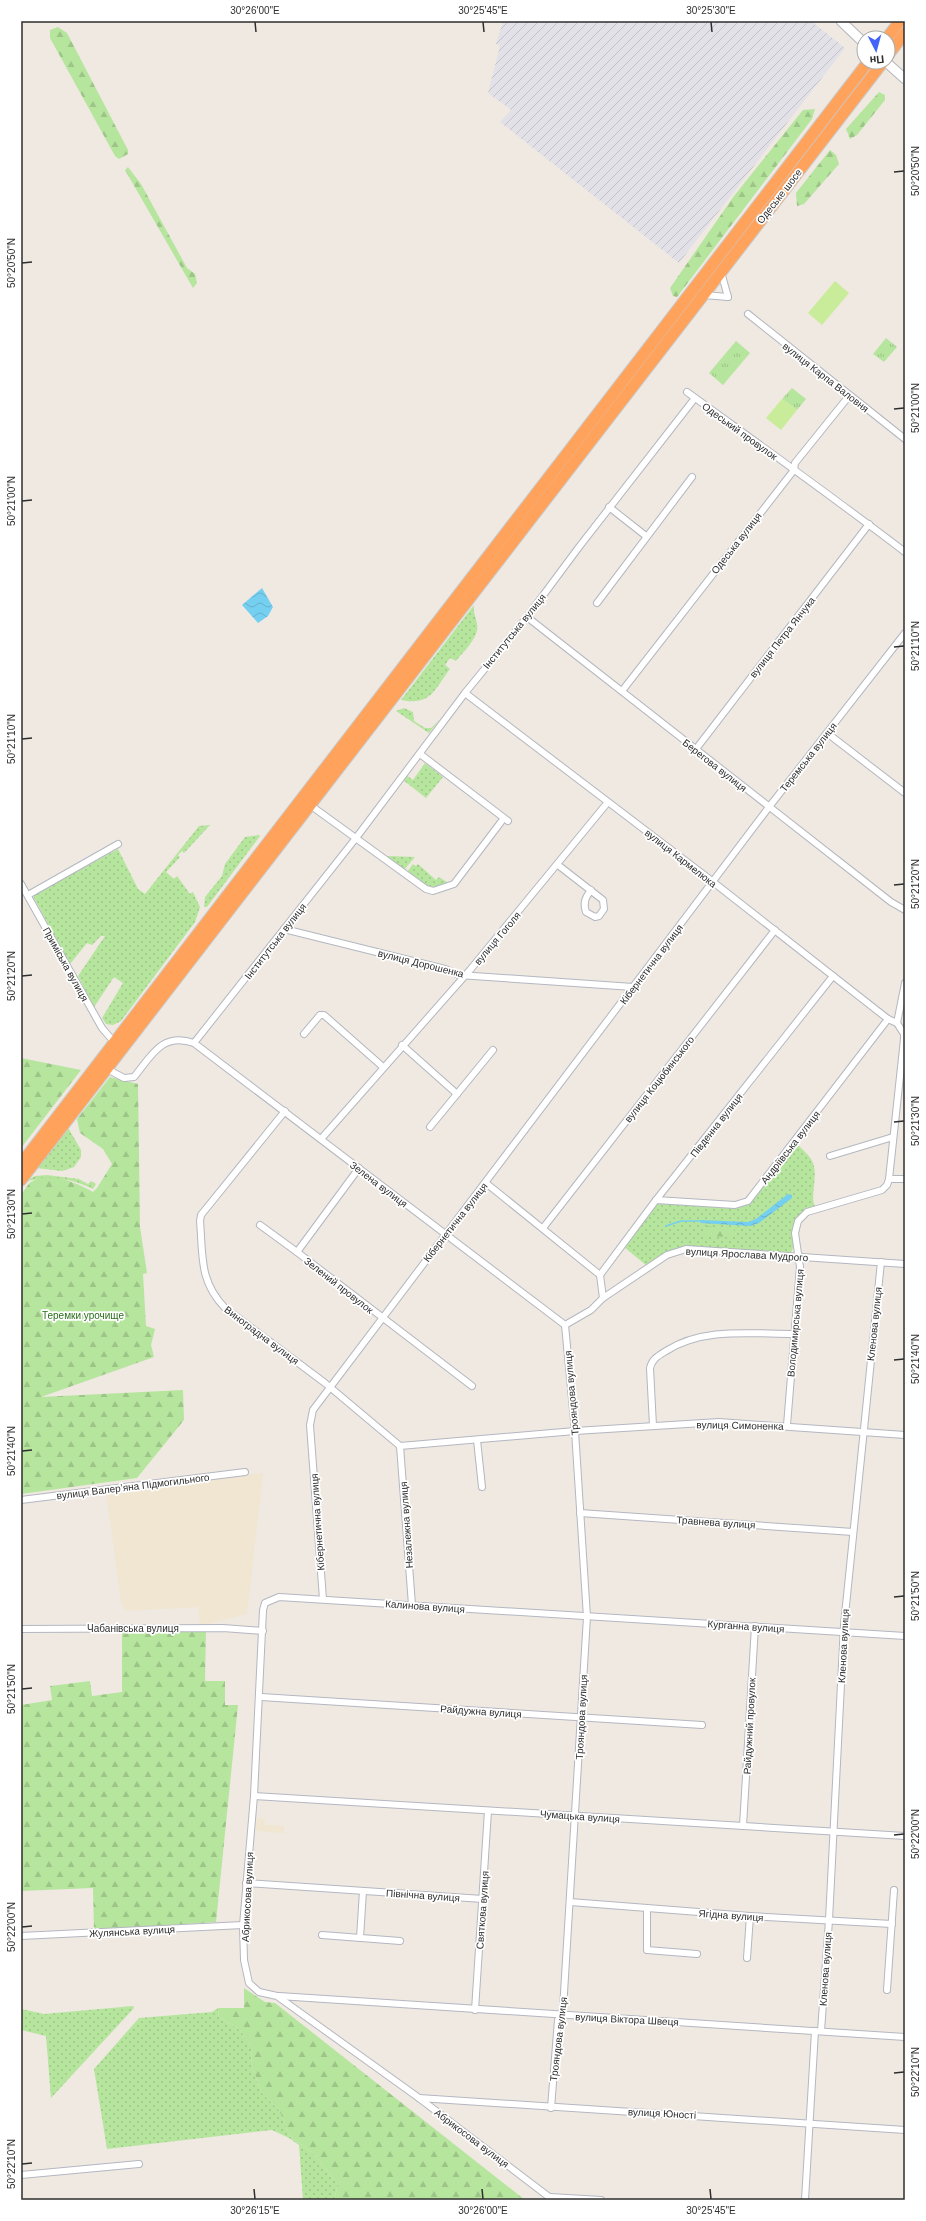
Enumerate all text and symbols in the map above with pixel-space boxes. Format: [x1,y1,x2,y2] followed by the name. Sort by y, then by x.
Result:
[230,5,280,16] text: 30°26'00"E
[458,5,508,16] text: 30°25'45"E
[686,5,736,16] text: 30°25'30"E
[856,30,896,70] north arrow
[869,53,885,67] text: Пн
[910,146,921,196] text: 50°20'50"N
[755,167,804,226] street label: Одеське шосе
[6,238,17,288] text: 50°20'50"N
[781,340,871,414] street label: вулиця Карпа Валовня
[910,383,921,433] text: 50°21'00"N
[700,401,780,463] street label: Одеський провулок
[6,476,17,526] text: 50°21'00"N
[709,511,764,576] street label: Одеська вулиця
[481,592,548,671] street label: Інститутська вулиця
[748,594,818,680] street label: вулиця Петра Янчука
[910,621,921,671] text: 50°21'10"N
[6,714,17,764] text: 50°21'10"N
[778,721,839,794] street label: Теремська вулиця
[680,737,749,794] street label: Берегова вулиця
[643,827,719,890] street label: вулиця Кармелюка
[910,859,921,909] text: 50°21'20"N
[242,901,308,981] street label: Інститутська вулиця
[472,910,523,967] street label: вулиця Гоголя
[618,922,685,1006] street label: Кібернетична вулиця
[41,925,90,1003] street label: Приміська вулиця
[377,947,465,980] street label: вулиця Дорошенка
[6,951,17,1001] text: 50°21'20"N
[622,1034,697,1124] street label: вулиця Коцюбинського
[688,1091,745,1159] street label: Південна вулиця
[910,1096,921,1146] text: 50°21'30"N
[759,1109,822,1186] street label: Андріївська вулиця
[348,1159,410,1210] street label: Зелена вулиця
[421,1181,490,1264] street label: Кібернетична вулиця
[6,1189,17,1239] text: 50°21'30"N
[685,1246,809,1263] street label: вулиця Ярослава Мудрого
[302,1255,376,1316] street label: Зелений провулок
[785,1269,806,1377] street label: Володимирська вулиця
[865,1287,884,1362] street label: Кленова вулиця
[222,1304,301,1367] street label: Виноградна вулиця
[42,1310,124,1321] park label: Теремки урочище
[910,1334,921,1384] text: 50°21'40"N
[562,1350,581,1436] street label: Трояндова вулиця
[696,1419,784,1432] street label: вулиця Симоненка
[6,1426,17,1476] text: 50°21'40"N
[56,1472,211,1501] street label: вулиця Валерʼяна Підмогильного
[309,1473,326,1571] street label: Кібернетична вулиця
[398,1481,415,1569] street label: Незалежна вулиця
[676,1514,756,1531] street label: Травнева вулиця
[910,1571,921,1621] text: 50°21'50"N
[385,1598,465,1615] street label: Калинова вулиця
[836,1609,851,1683] street label: Кленова вулиця
[707,1618,785,1635] street label: Курганна вулиця
[87,1623,179,1634] street label: Чабанівська вулиця
[6,1664,17,1714] text: 50°21'50"N
[574,1674,589,1760] street label: Трояндова вулиця
[741,1677,758,1775] street label: Райдужний провулок
[440,1703,522,1720] street label: Райдужна вулиця
[540,1808,620,1825] street label: Чумацька вулиця
[910,1809,921,1859] text: 50°22'00"N
[240,1852,255,1942] street label: Абрикосова вулиця
[474,1871,491,1950] street label: Святкова вулиця
[386,1887,460,1904] street label: Північна вулиця
[6,1902,17,1952] text: 50°22'00"N
[698,1908,764,1923] street label: Ягідна вулиця
[89,1924,175,1939] street label: Жулянська вулиця
[817,1932,834,2006] street label: Кленова вулиця
[548,1996,569,2082] street label: Трояндова вулиця
[575,2011,679,2028] street label: вулиця Віктора Швеця
[910,2047,921,2097] text: 50°22'10"N
[628,2106,696,2121] street label: вулиця Юності
[432,2107,511,2170] street label: Абрикосова вулиця
[6,2139,17,2189] text: 50°22'10"N
[230,2205,280,2216] text: 30°26'15"E
[458,2205,508,2216] text: 30°26'00"E
[686,2205,736,2216] text: 30°25'45"E

